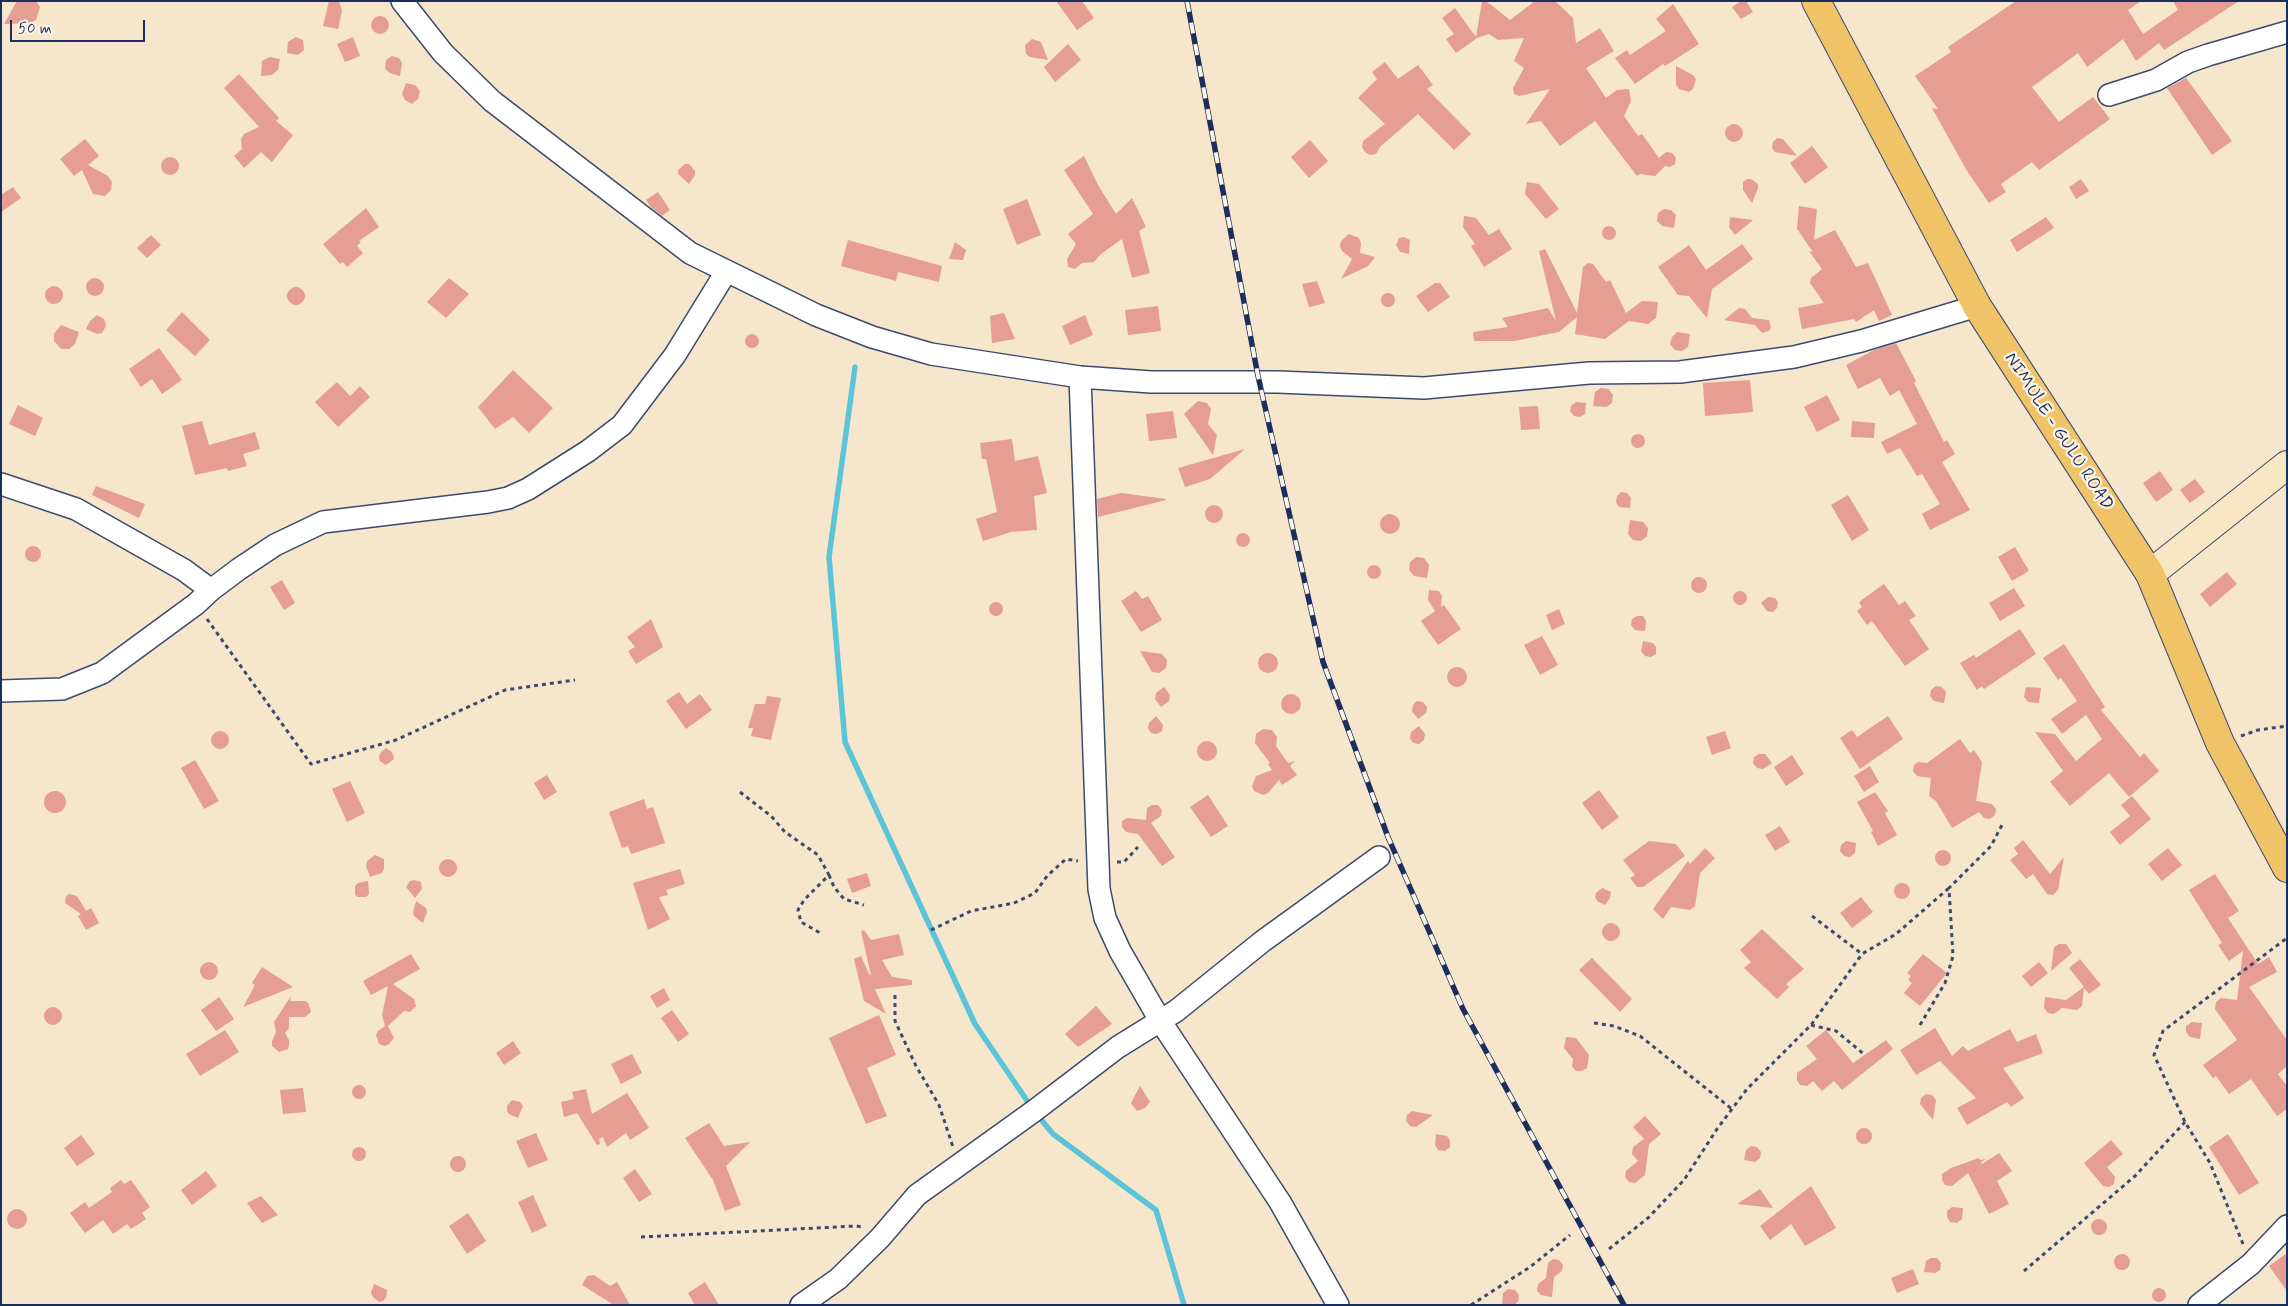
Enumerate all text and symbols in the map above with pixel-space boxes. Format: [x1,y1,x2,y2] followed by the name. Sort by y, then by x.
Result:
[12,10,148,42] scale bar
[18,19,52,39] text: 50 m
[1999,349,2117,515] street label: NIMULE - GULU ROAD

